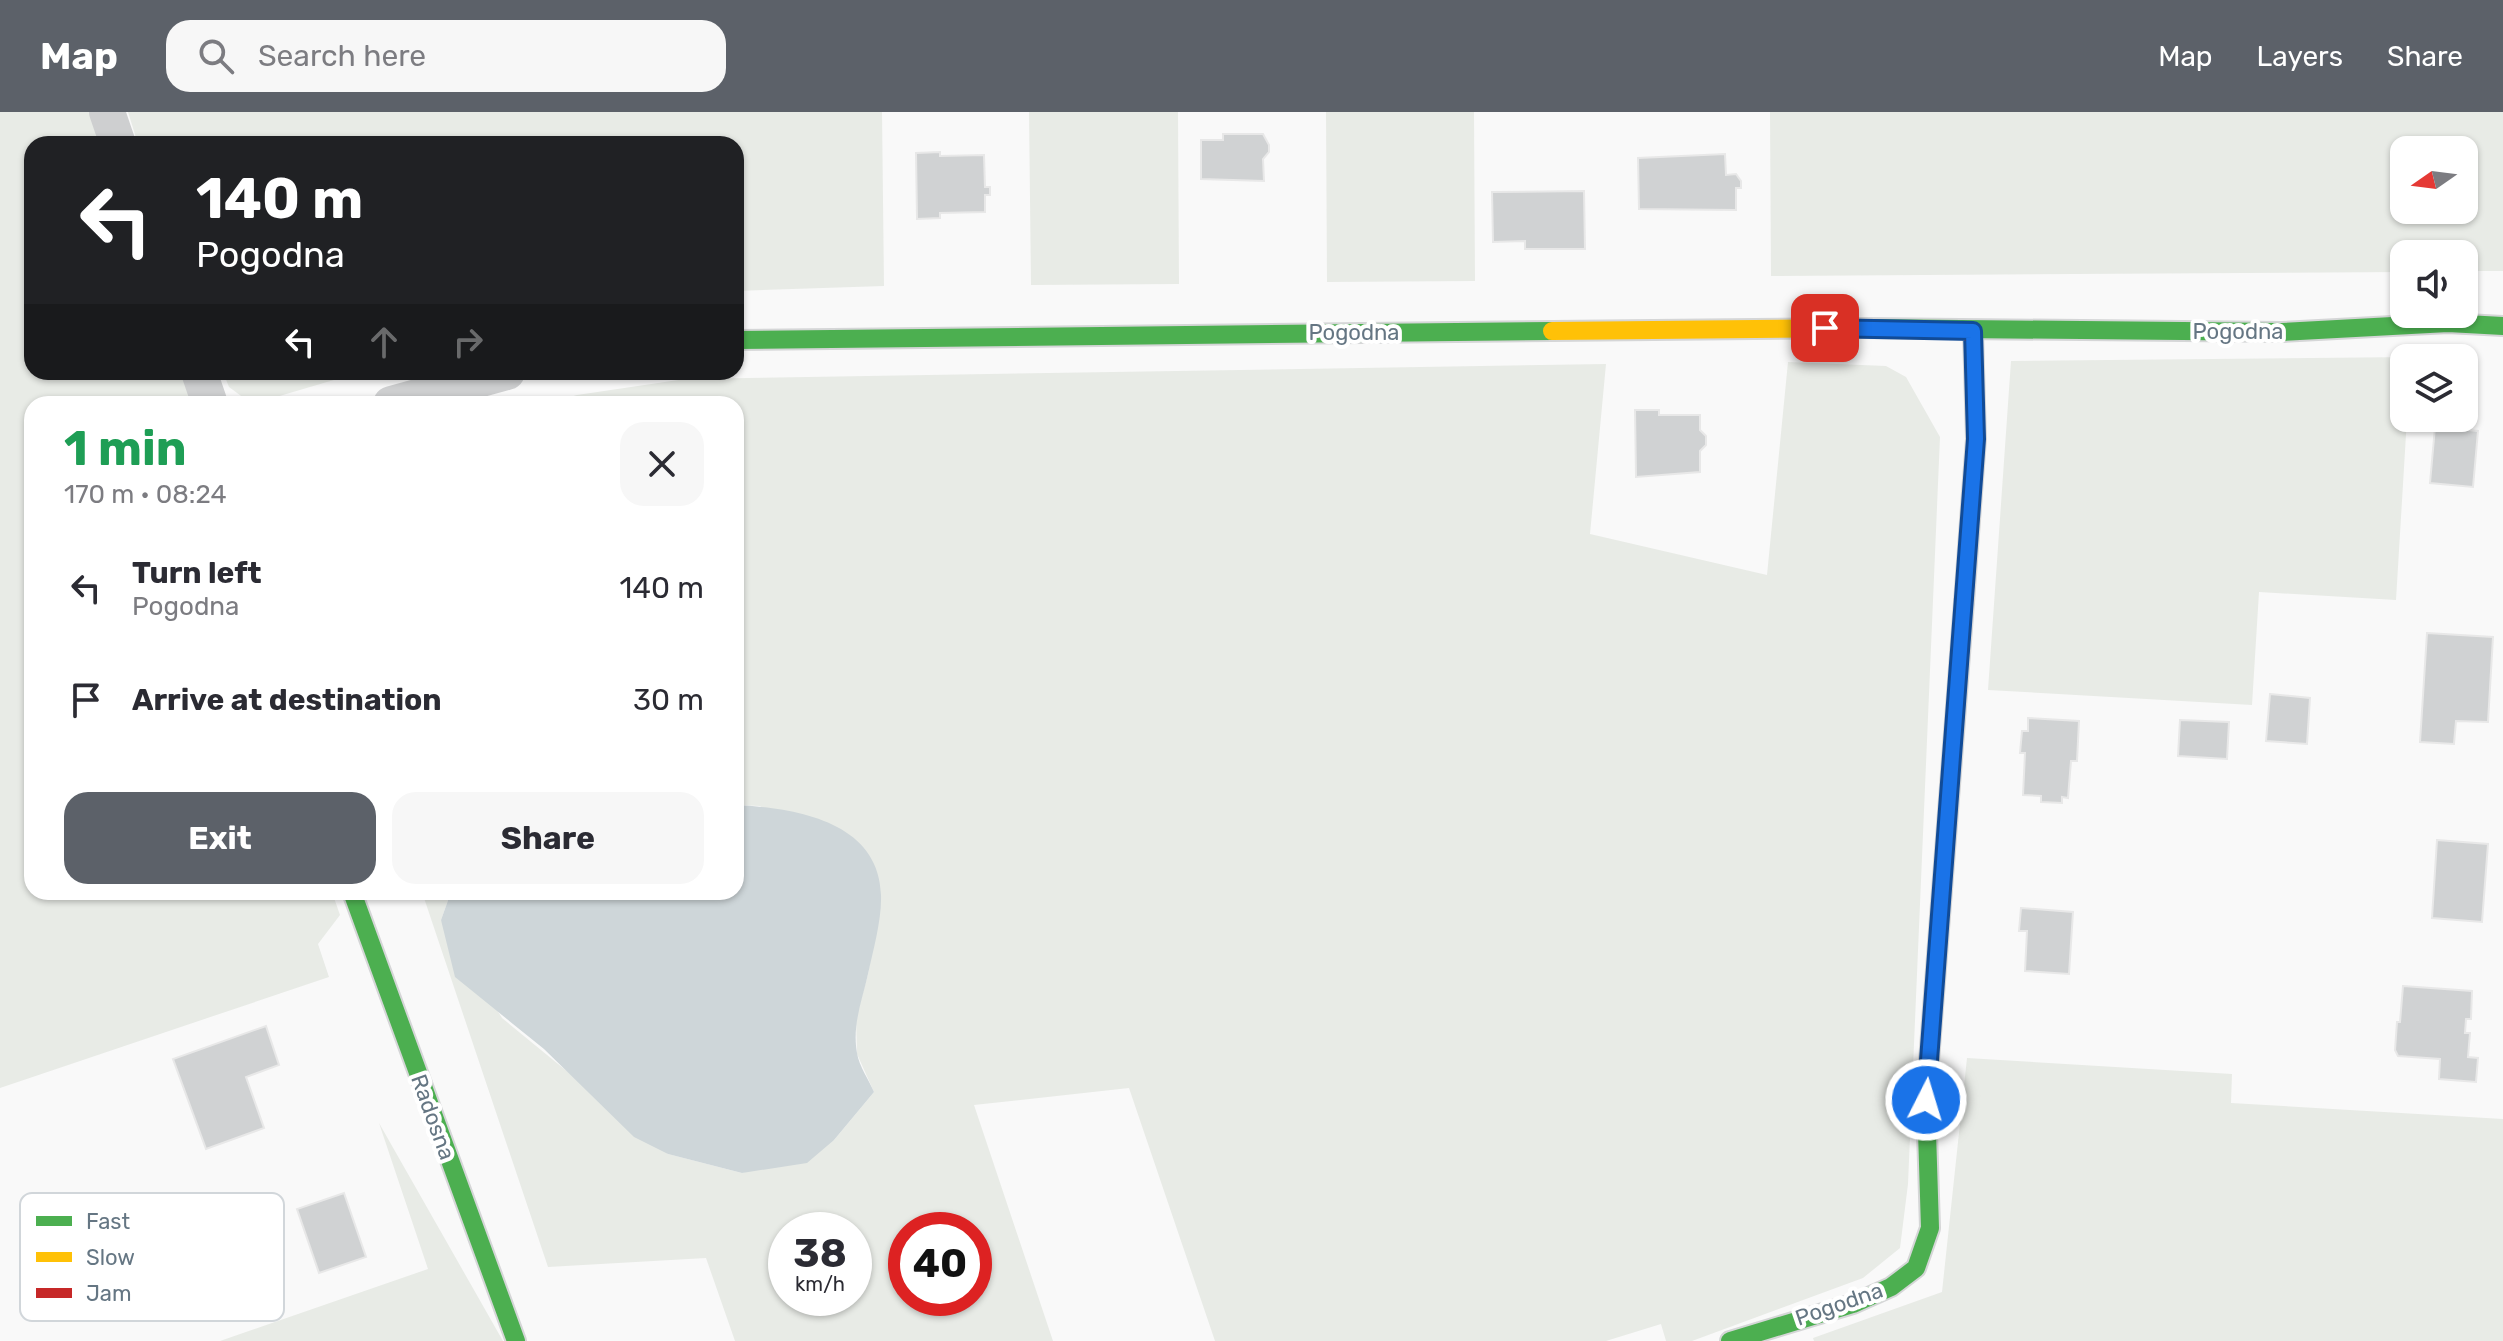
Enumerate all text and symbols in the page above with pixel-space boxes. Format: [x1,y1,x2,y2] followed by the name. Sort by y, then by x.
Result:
[166,20,726,92] search box
[40,33,118,79] text: Map
[194,34,238,78] icon: search
[258,38,426,74] text: Search here
[2158,40,2213,73] text: Map
[2257,40,2343,73] text: Layers
[2387,40,2463,73] text: Share
[2390,136,2478,224] north arrow
[2390,136,2478,432] map controls
[196,166,363,232] text: 140 m
[64,168,168,272] icon: left
[196,233,345,276] text: Pogodna
[2390,240,2478,328] button: sound
[1791,294,1859,362] pin
[1803,306,1847,350] icon: arrive
[2193,318,2283,345] street label: Pogodna
[1309,319,1399,346] street label: Pogodna
[278,320,322,364] icon: left
[362,320,406,364] icon: ahead
[446,320,490,364] icon: right
[2390,344,2478,432] button: layers
[64,420,187,477] text: 1 min
[620,422,704,506] button: close
[64,479,227,510] text: 170 m · 08:24
[132,555,262,591] text: Turn left
[64,566,108,610] icon: left
[619,570,704,606] text: 140 m
[132,591,239,622] text: Pogodna
[64,678,108,722] icon: arrive
[132,682,442,718] text: Arrive at destination
[633,682,704,718] text: 30 m
[64,792,376,884] button: Exit
[392,792,704,884] button: Share
[1884,1058,1968,1142] position arrow
[405,1071,461,1163] street label: Radosna
[20,1193,284,1321] legend
[86,1208,131,1235] text: Fast
[888,1212,992,1316] speed limit sign: 40
[793,1230,847,1277] text: 38
[86,1244,135,1271] text: Slow
[795,1272,845,1296] text: km/h
[1792,1276,1886,1332] street label: Pogodna
[86,1280,132,1307] text: Jam

